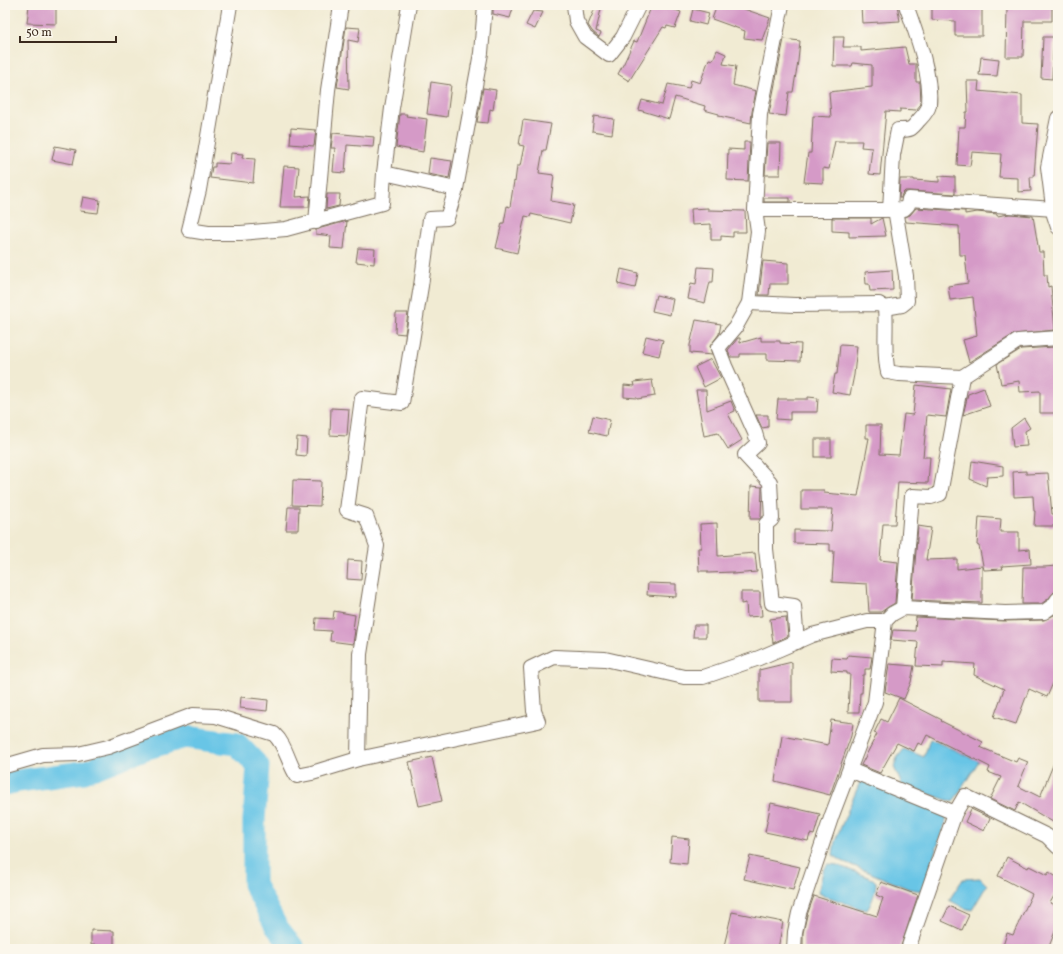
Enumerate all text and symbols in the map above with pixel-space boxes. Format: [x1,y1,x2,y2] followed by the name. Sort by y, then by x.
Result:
[20,18,116,44] scale bar
[26,25,52,41] text: 50 m

